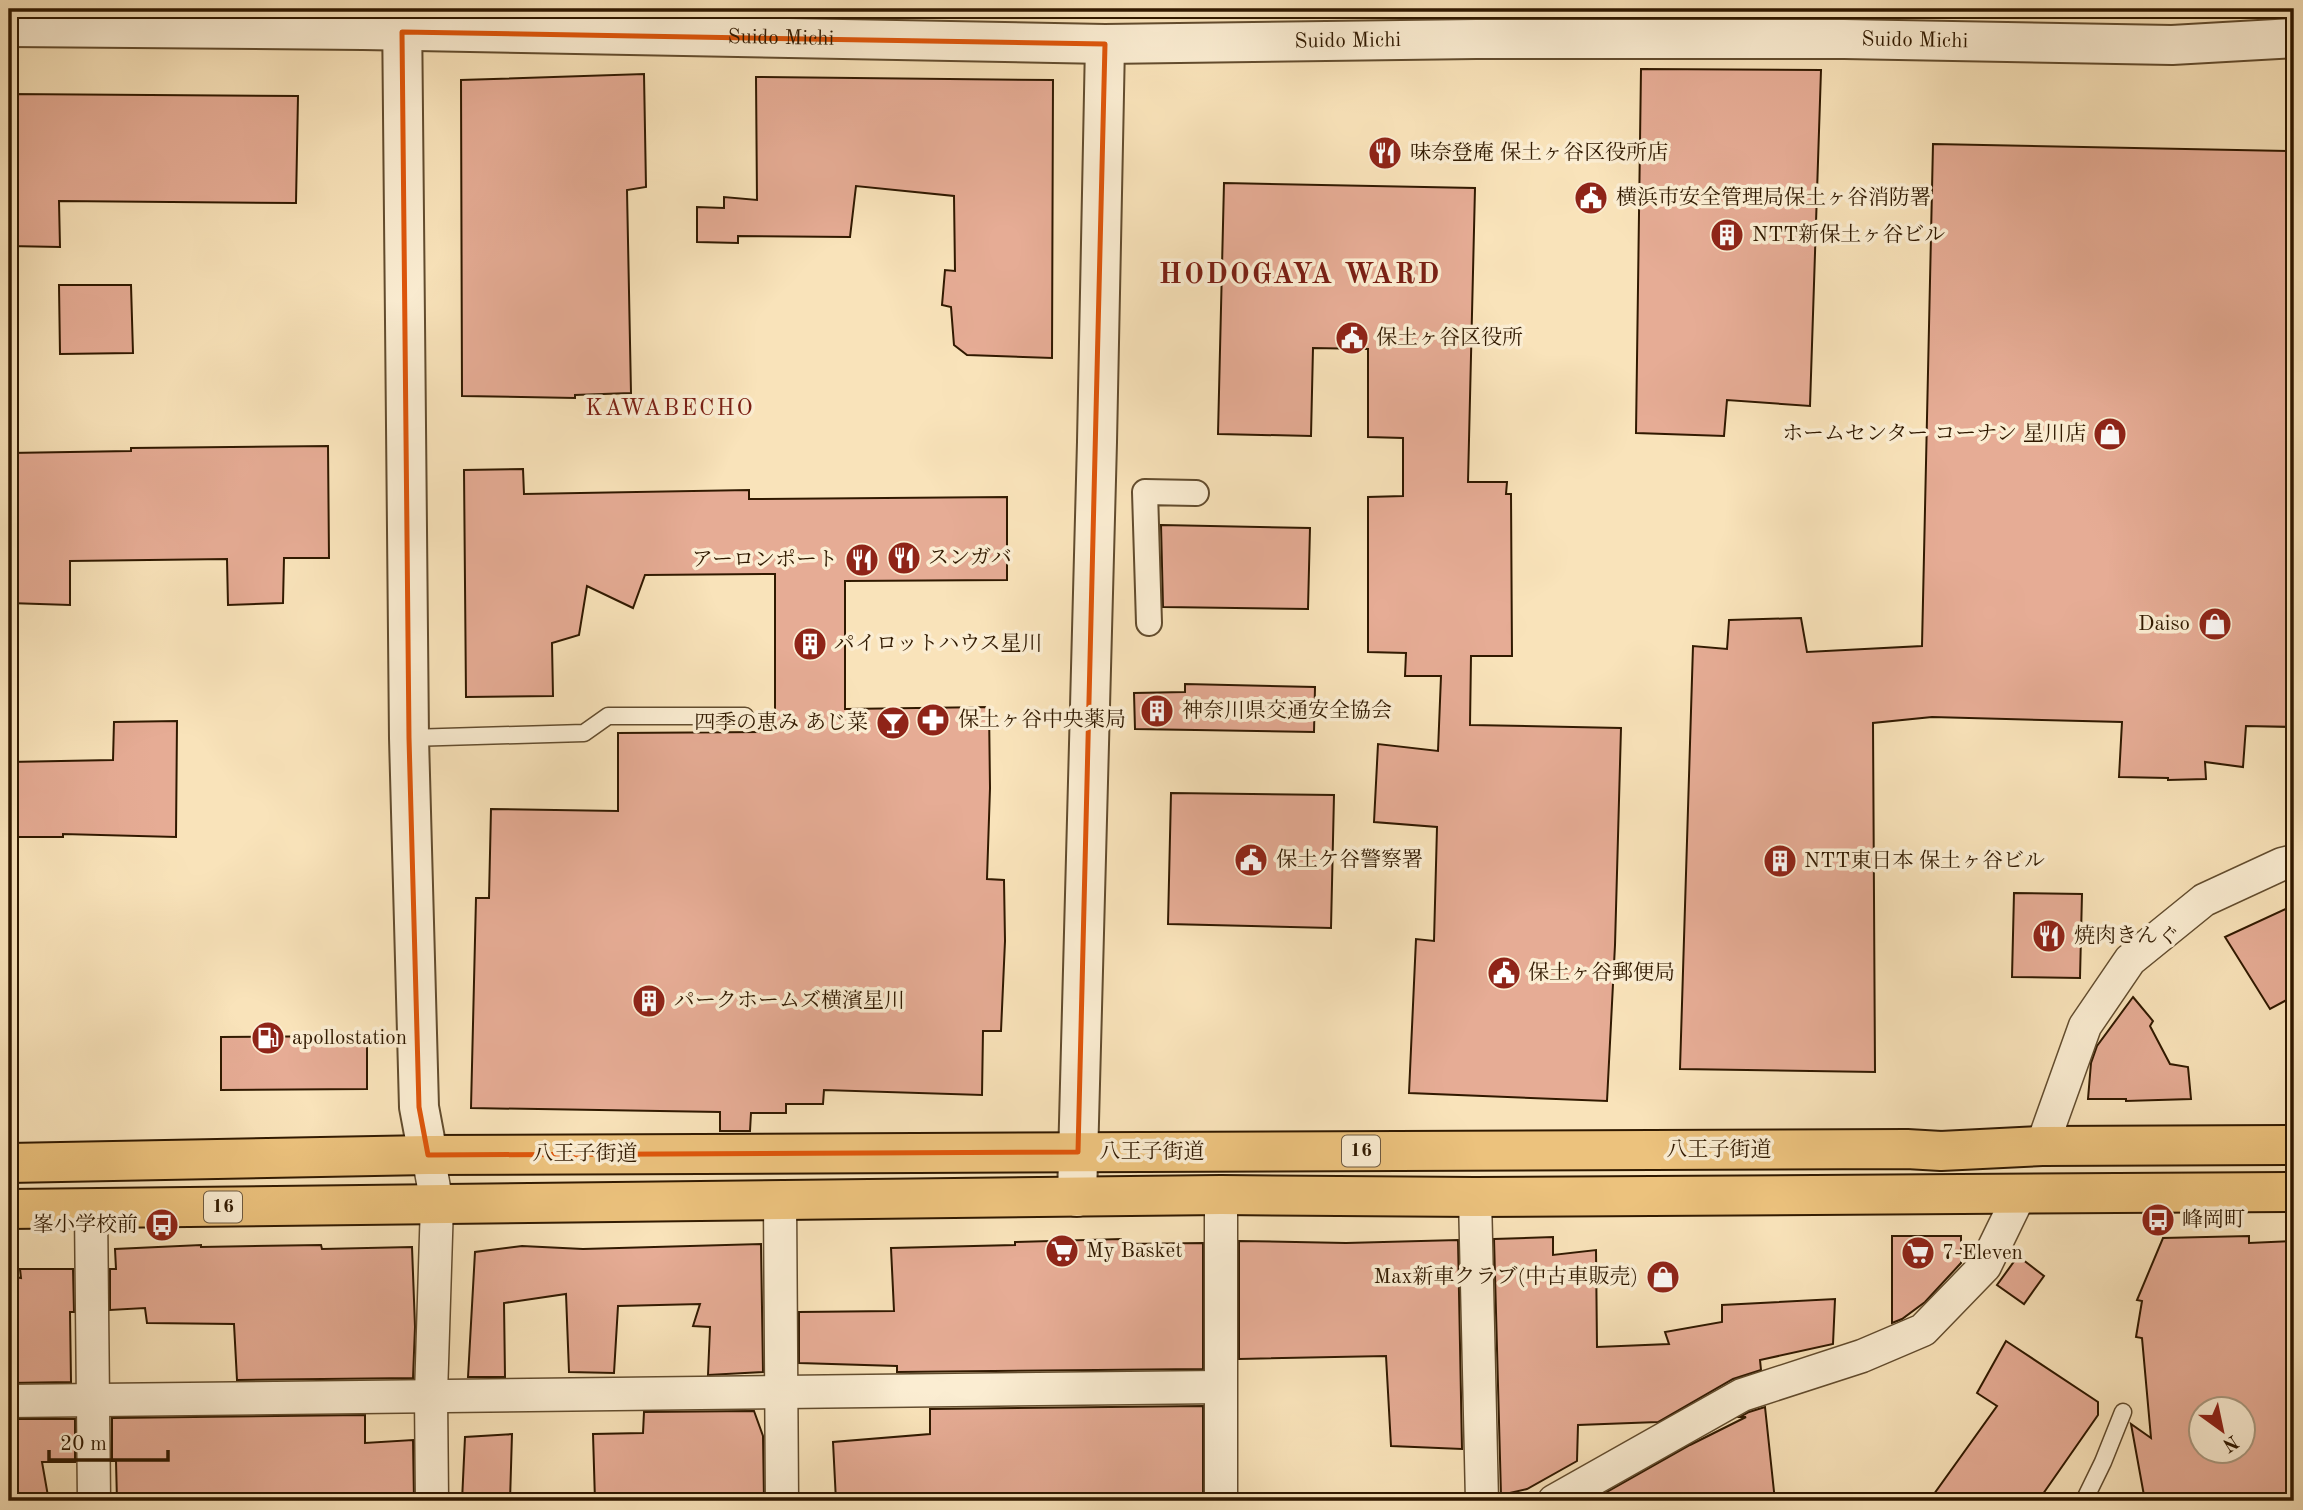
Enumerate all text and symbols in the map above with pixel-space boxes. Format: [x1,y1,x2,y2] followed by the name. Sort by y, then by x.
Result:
[727,26,834,49] street label: Suido Michi
[1861,29,1968,52] street label: Suido Michi
[1294,30,1401,52] street label: Suido Michi
[1366,134,1404,172] restaurant icon: 味奈登庵 保土ヶ谷区役所店
[1410,141,1668,164] place label: 味奈登庵 保土ヶ谷区役所店
[1572,179,1610,217] public building icon: 横浜市安全管理局保土ヶ谷消防署
[1616,186,1931,209] place label: 横浜市安全管理局保土ヶ谷消防署
[1708,216,1746,254] building icon: NTT新保土ヶ谷ビル
[1752,223,1945,246] place label: NTT新保土ヶ谷ビル
[1159,262,1441,290] district label: HODOGAYA WARD
[1333,319,1371,357] public building icon: 保土ヶ谷区役所
[1376,326,1523,349] place label: 保土ヶ谷区役所
[585,397,755,420] district label: KAWABECHO
[2091,415,2129,453] shop icon: ホームセンター コーナン 星川店
[1782,422,2086,445] place label: ホームセンター コーナン 星川店
[885,539,923,577] restaurant icon: スンガバ
[843,541,881,579] restaurant icon: アーロンポート
[928,547,1012,569] place label: スンガバ
[692,549,838,571] place label: アーロンポート
[2196,605,2234,643] shop icon: Daiso
[2138,614,2190,635] place label: Daiso
[791,625,829,663] building icon: パイロットハウス星川
[834,632,1043,655] place label: パイロットハウス星川
[1138,692,1176,730] building icon: 神奈川県交通安全協会
[1182,699,1392,722] place label: 神奈川県交通安全協会
[914,701,952,739] pharmacy icon: 保土ヶ谷中央薬局
[874,704,912,742] bar icon: 四季の恵み あじ菜
[958,708,1126,731] place label: 保土ヶ谷中央薬局
[694,711,868,734] place label: 四季の恵み あじ菜
[1232,841,1270,879] public building icon: 保土ケ谷警察署
[1761,842,1799,880] building icon: NTT東日本 保土ヶ谷ビル
[1276,848,1423,871] place label: 保土ケ谷警察署
[1804,849,2045,872] place label: NTT東日本 保土ヶ谷ビル
[2030,917,2068,955] restaurant icon: 焼肉きんぐ
[2074,924,2179,947] place label: 焼肉きんぐ
[1485,954,1523,992] public building icon: 保土ヶ谷郵便局
[1528,961,1675,984] place label: 保土ヶ谷郵便局
[630,982,668,1020] building icon: パークホームズ横濱星川
[674,989,905,1012] place label: パークホームズ横濱星川
[249,1019,287,1057] fuel station icon: apollostation
[292,1028,407,1049] place label: apollostation
[1342,1135,1380,1166] road number: 16
[1667,1138,1772,1161] street label: 八王子街道
[1100,1140,1205,1163] street label: 八王子街道
[533,1142,638,1165] street label: 八王子街道
[204,1191,242,1222] road number: 16
[2139,1201,2177,1239] bus stop icon: 峰岡町
[143,1206,181,1244] bus stop icon: 峯小学校前
[2182,1208,2245,1231] place label: 峰岡町
[33,1213,138,1236] place label: 峯小学校前
[1043,1232,1081,1270] supermarket icon: My Basket
[1899,1234,1937,1272] supermarket icon: 7-Eleven
[1086,1241,1183,1262] place label: My Basket
[1942,1243,2023,1264] place label: 7-Eleven
[1644,1258,1682,1296] shop icon: Max新車クラブ(中古車販売)
[1374,1265,1638,1288] place label: Max新車クラブ(中古車販売)
[2188,1394,2258,1464] north arrow
[49,1419,168,1463] scale bar
[2218,1430,2241,1454] text: N
[60,1434,107,1455] text: 20 m

